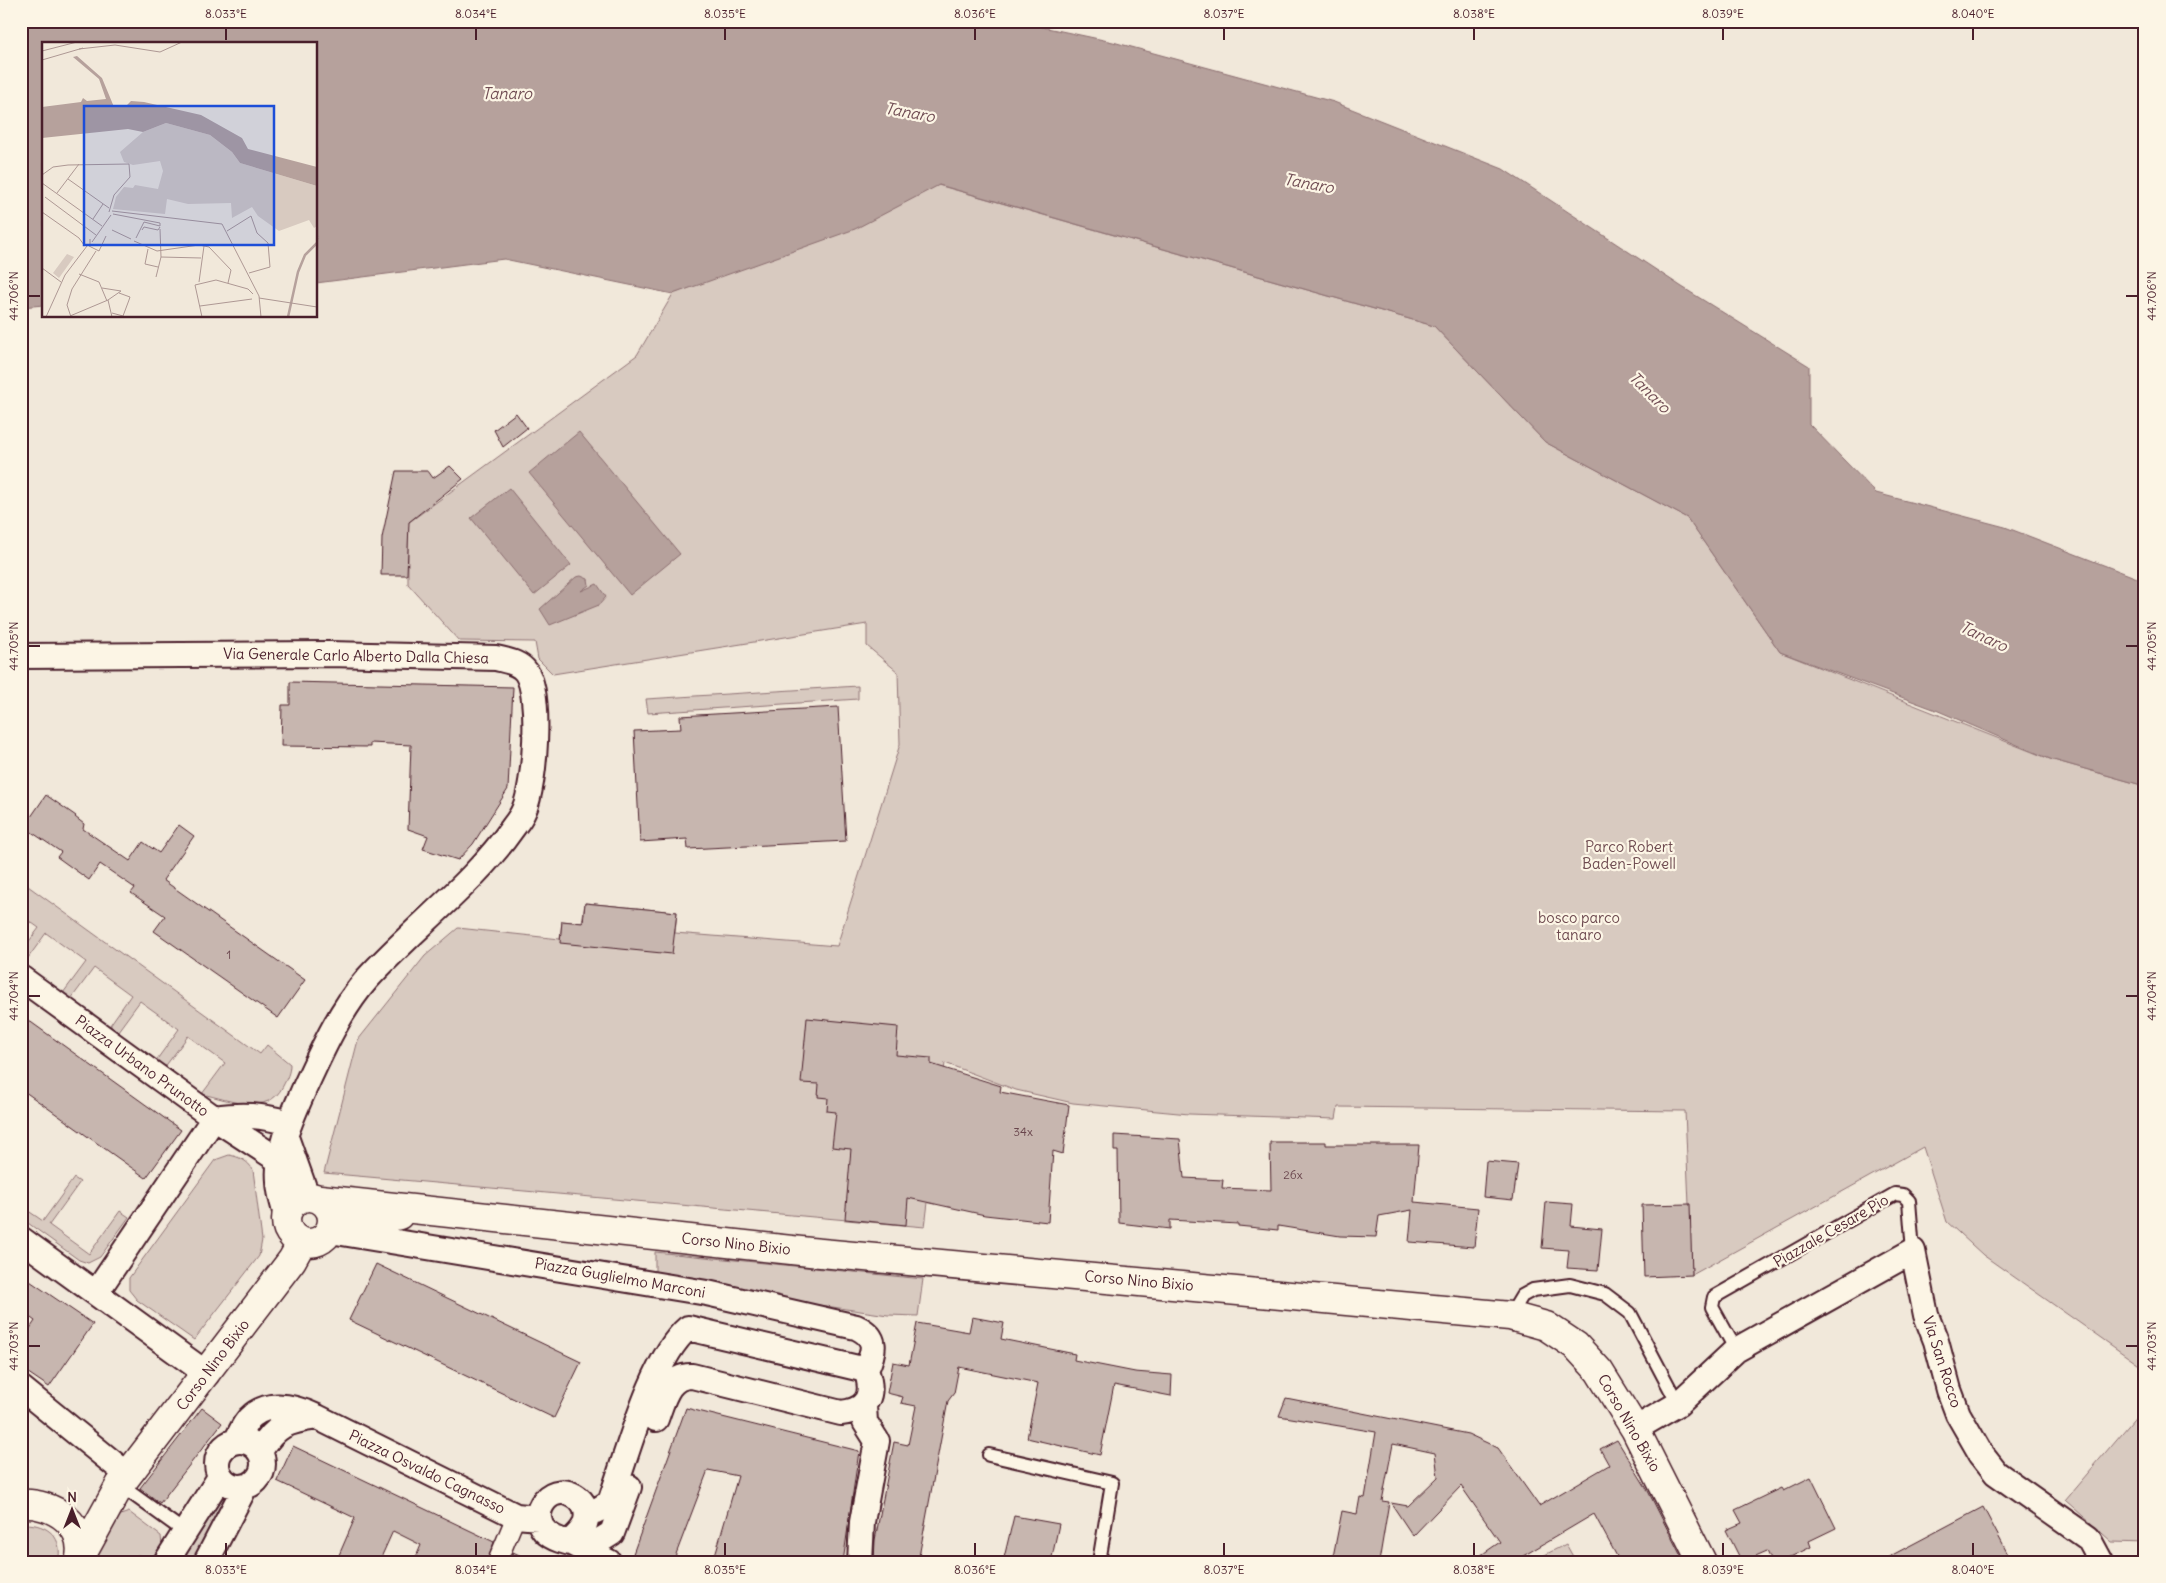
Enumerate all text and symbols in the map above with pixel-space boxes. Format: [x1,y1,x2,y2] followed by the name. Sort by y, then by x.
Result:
[205,6,247,21] text: 8.033°E
[455,6,497,21] text: 8.034°E
[704,6,746,21] text: 8.035°E
[954,6,996,21] text: 8.036°E
[1203,6,1245,21] text: 8.037°E
[1453,6,1495,21] text: 8.038°E
[1702,6,1744,21] text: 8.039°E
[1951,6,1995,21] text: 8.040°E
[42,42,318,318] inset map
[482,83,533,103] water label: Tanaro
[884,98,937,126] water label: Tanaro
[1283,169,1336,197] water label: Tanaro
[6,271,21,321] text: 44.706°N
[2144,271,2159,321] text: 44.706°N
[1625,367,1676,418] water label: Tanaro
[1957,616,2012,656] water label: Tanaro
[6,621,21,671] text: 44.705°N
[2144,621,2159,671] text: 44.705°N
[223,644,489,667] street label: Via Generale Carlo Alberto Dalla Chiesa
[1582,837,1676,873] park label: Parco Robert Baden-Powell
[1538,908,1620,944] park label: bosco parco tanaro
[227,947,231,962] house number: 1
[6,971,21,1021] text: 44.704°N
[2144,971,2159,1021] text: 44.704°N
[72,1011,213,1120] street label: Piazza Urbano Prunotto
[1013,1124,1033,1139] house number: 34x
[1283,1167,1303,1182] house number: 26x
[1770,1190,1892,1271] street label: Piazzale Cesare Pio
[680,1228,792,1259] street label: Corso Nino Bixio
[533,1253,707,1302] street label: Piazza Guglielmo Marconi
[1084,1266,1195,1295] street label: Corso Nino Bixio
[1919,1314,1966,1410] street label: Via San Rocco
[172,1315,253,1414] street label: Corso Nino Bixio
[6,1321,21,1371] text: 44.703°N
[2144,1321,2159,1371] text: 44.703°N
[1594,1370,1665,1475] street label: Corso Nino Bixio
[346,1425,509,1518] street label: Piazza Osvaldo Cagnasso
[48,1486,98,1536] north arrow
[67,1488,77,1506] text: N
[205,1562,247,1577] text: 8.033°E
[455,1562,497,1577] text: 8.034°E
[704,1562,746,1577] text: 8.035°E
[954,1562,996,1577] text: 8.036°E
[1203,1562,1245,1577] text: 8.037°E
[1453,1562,1495,1577] text: 8.038°E
[1702,1562,1744,1577] text: 8.039°E
[1951,1562,1995,1577] text: 8.040°E

